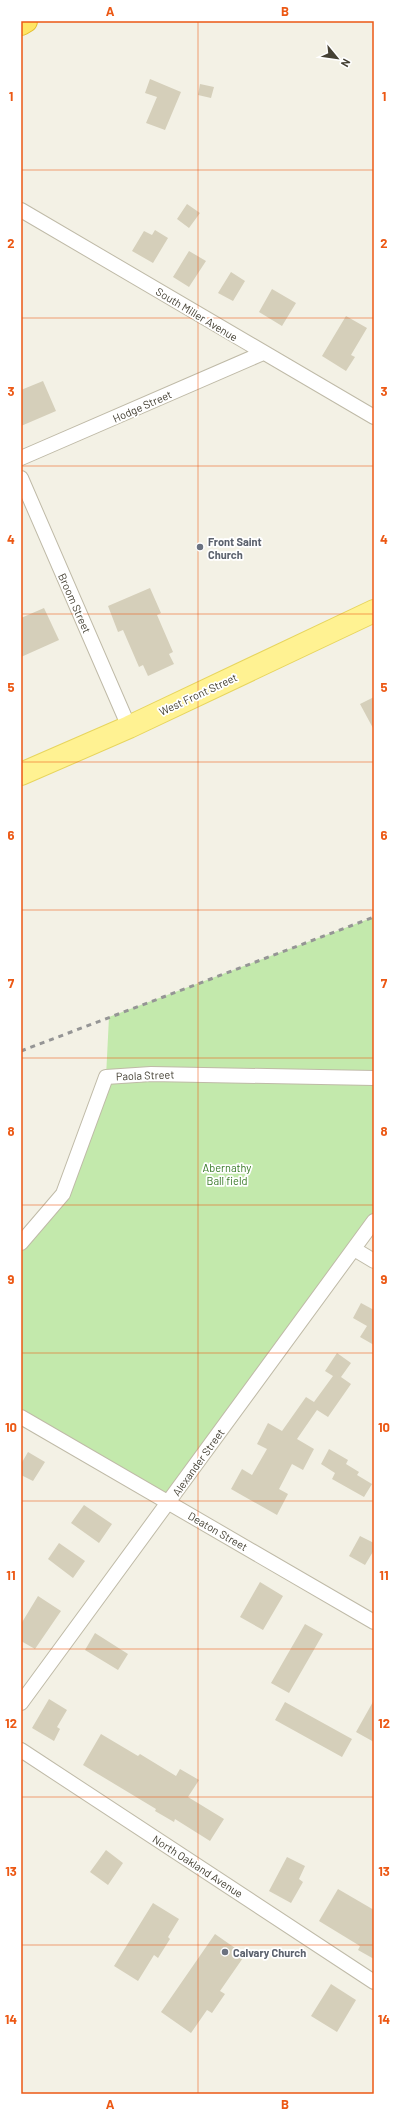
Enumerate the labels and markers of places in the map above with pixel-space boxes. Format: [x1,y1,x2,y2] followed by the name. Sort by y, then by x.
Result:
[208,535,262,561] place label: Front Saint Church
[195,542,205,552] marker: Front Saint Church
[233,1946,306,1959] place label: Calvary Church
[220,1947,230,1957] marker: Calvary Church

